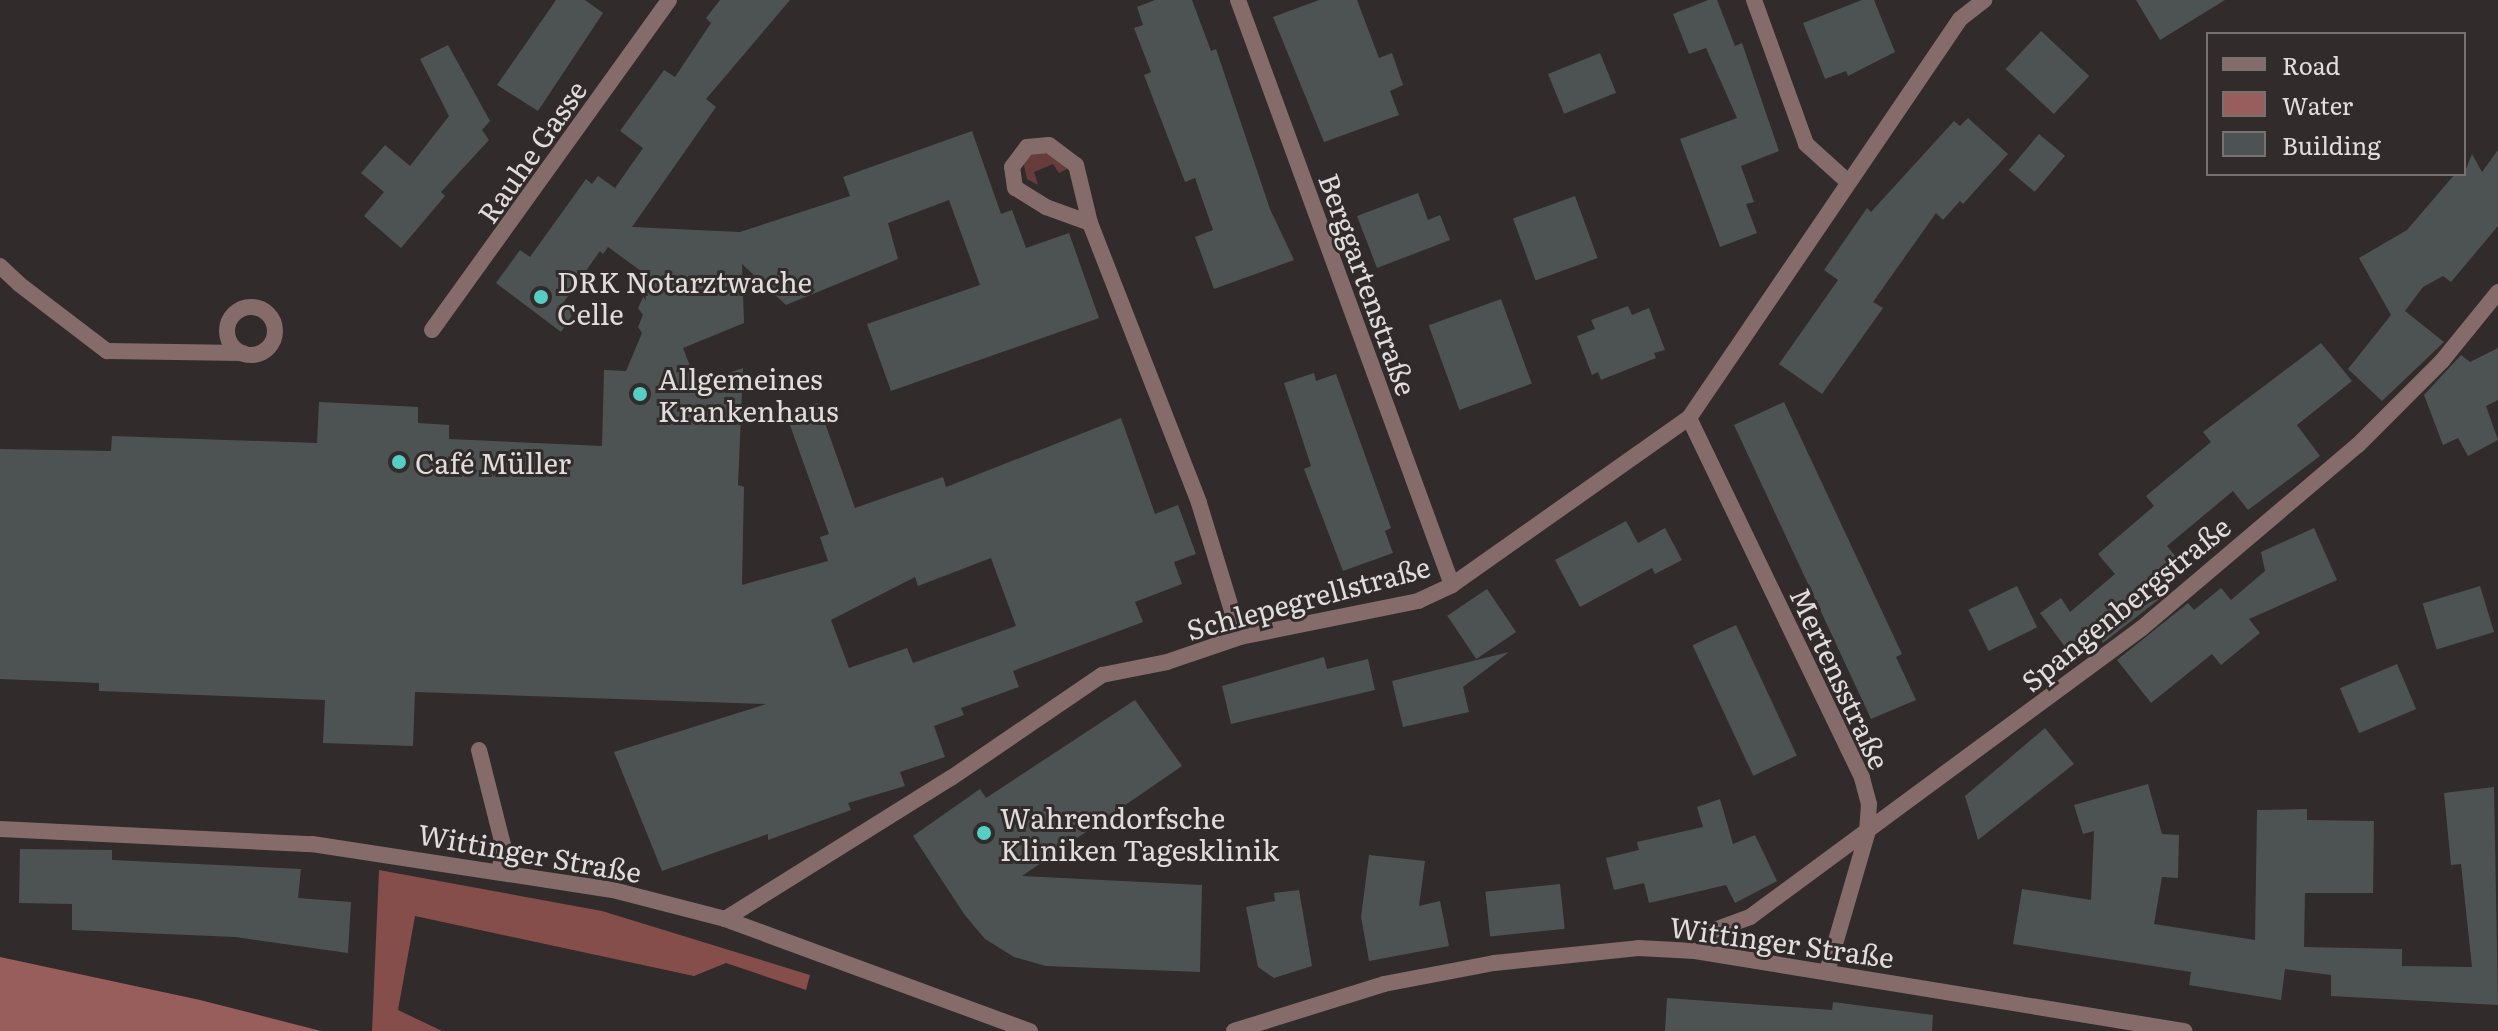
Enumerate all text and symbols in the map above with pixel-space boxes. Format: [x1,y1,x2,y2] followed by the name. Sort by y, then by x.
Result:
[2206,32,2466,176] legend
[2282,47,2340,82] text: Road
[470,73,592,229] street label: Rauhe Gasse
[2282,87,2353,122] text: Water
[2282,127,2381,162] text: Building
[1313,168,1425,400] street label: Berggartenstraße
[557,264,812,330] place label: DRK Notarztwache Celle
[532,288,550,306] marker: DRK Notarztwache Celle
[658,361,839,427] place label: Allgemeines Krankenhaus
[629,383,651,405] marker: Allgemeines Krankenhaus
[415,445,571,479] place label: Café Müller
[390,453,408,471] marker: Café Müller
[2014,508,2236,698] street label: Spangenbergstraße
[1183,548,1433,646] street label: Schlepegrellstraße
[1784,582,1898,774] street label: Mertensstraße
[1000,800,1279,866] place label: Wahrendorfsche Kliniken Tagesklinik
[416,816,644,888] street label: Wittinger Straße
[975,824,993,842] marker: Wahrendorfsche Kliniken Tagesklinik
[1668,909,1896,973] street label: Wittinger Straße

